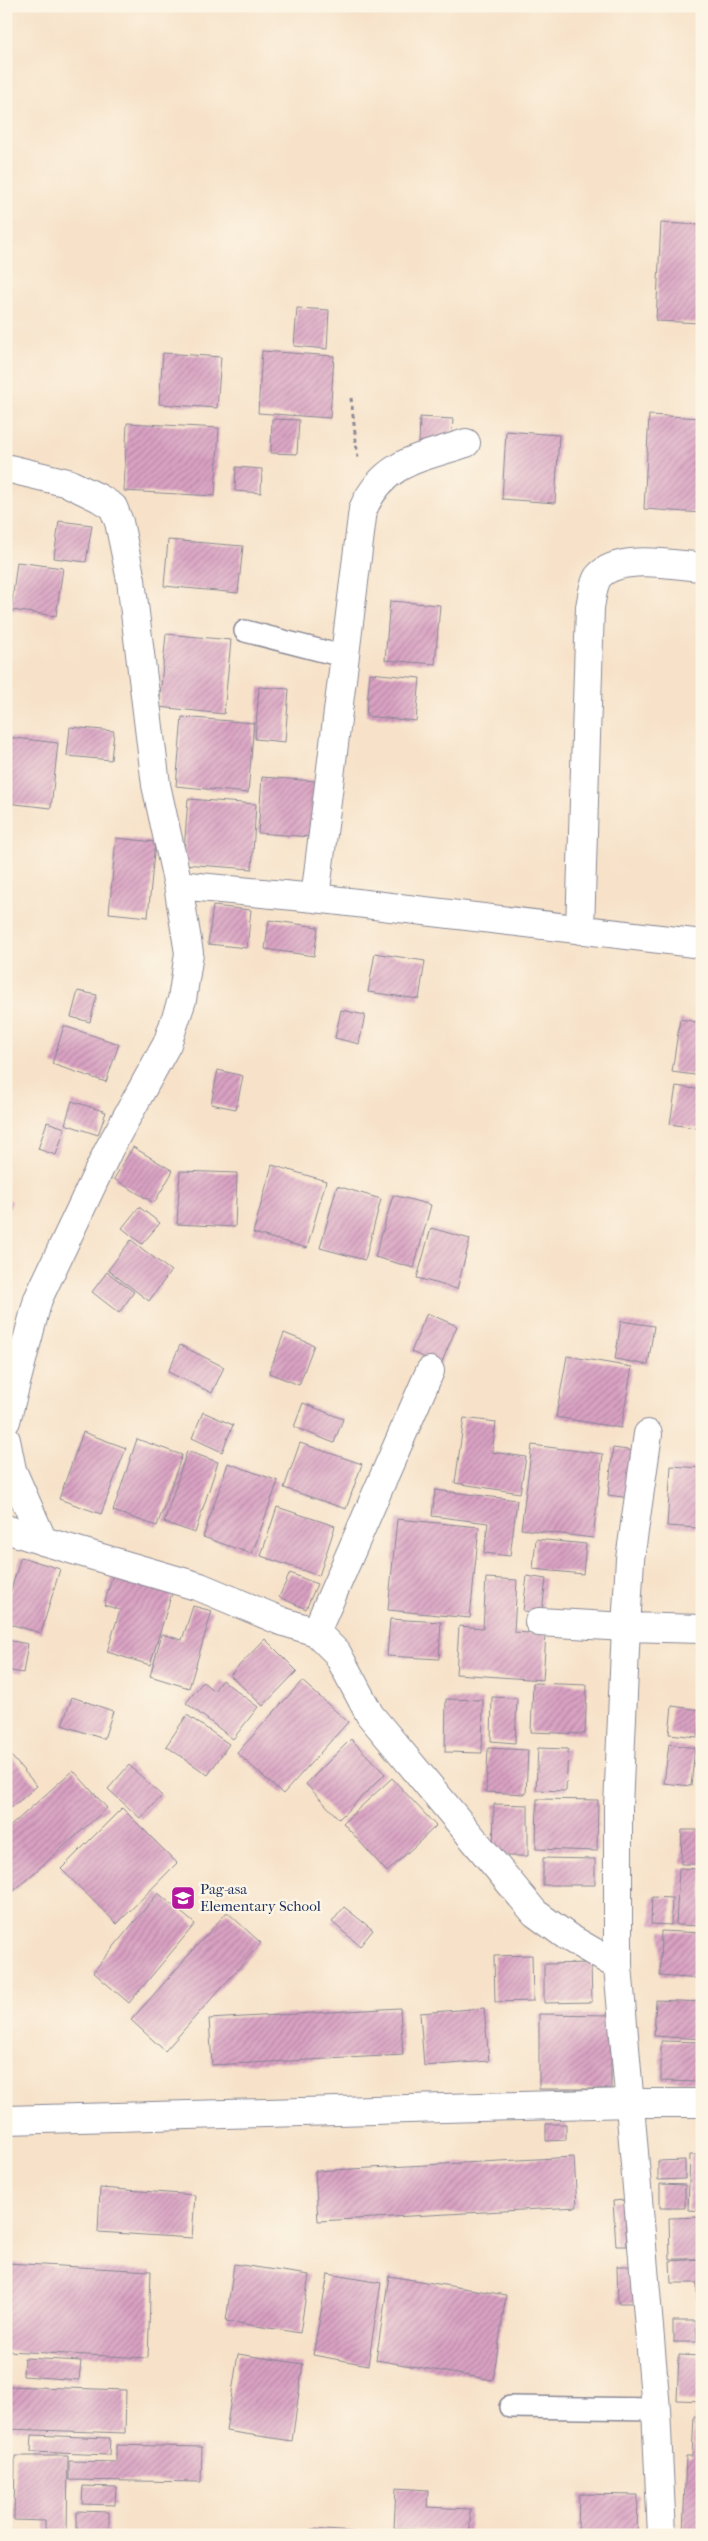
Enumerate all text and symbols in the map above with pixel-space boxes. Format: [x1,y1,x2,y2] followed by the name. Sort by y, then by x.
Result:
[200,1880,321,1915] place label: Pag-asa Elementary School
[170,1885,196,1911] school or university icon: Pag-asa Elementary School

